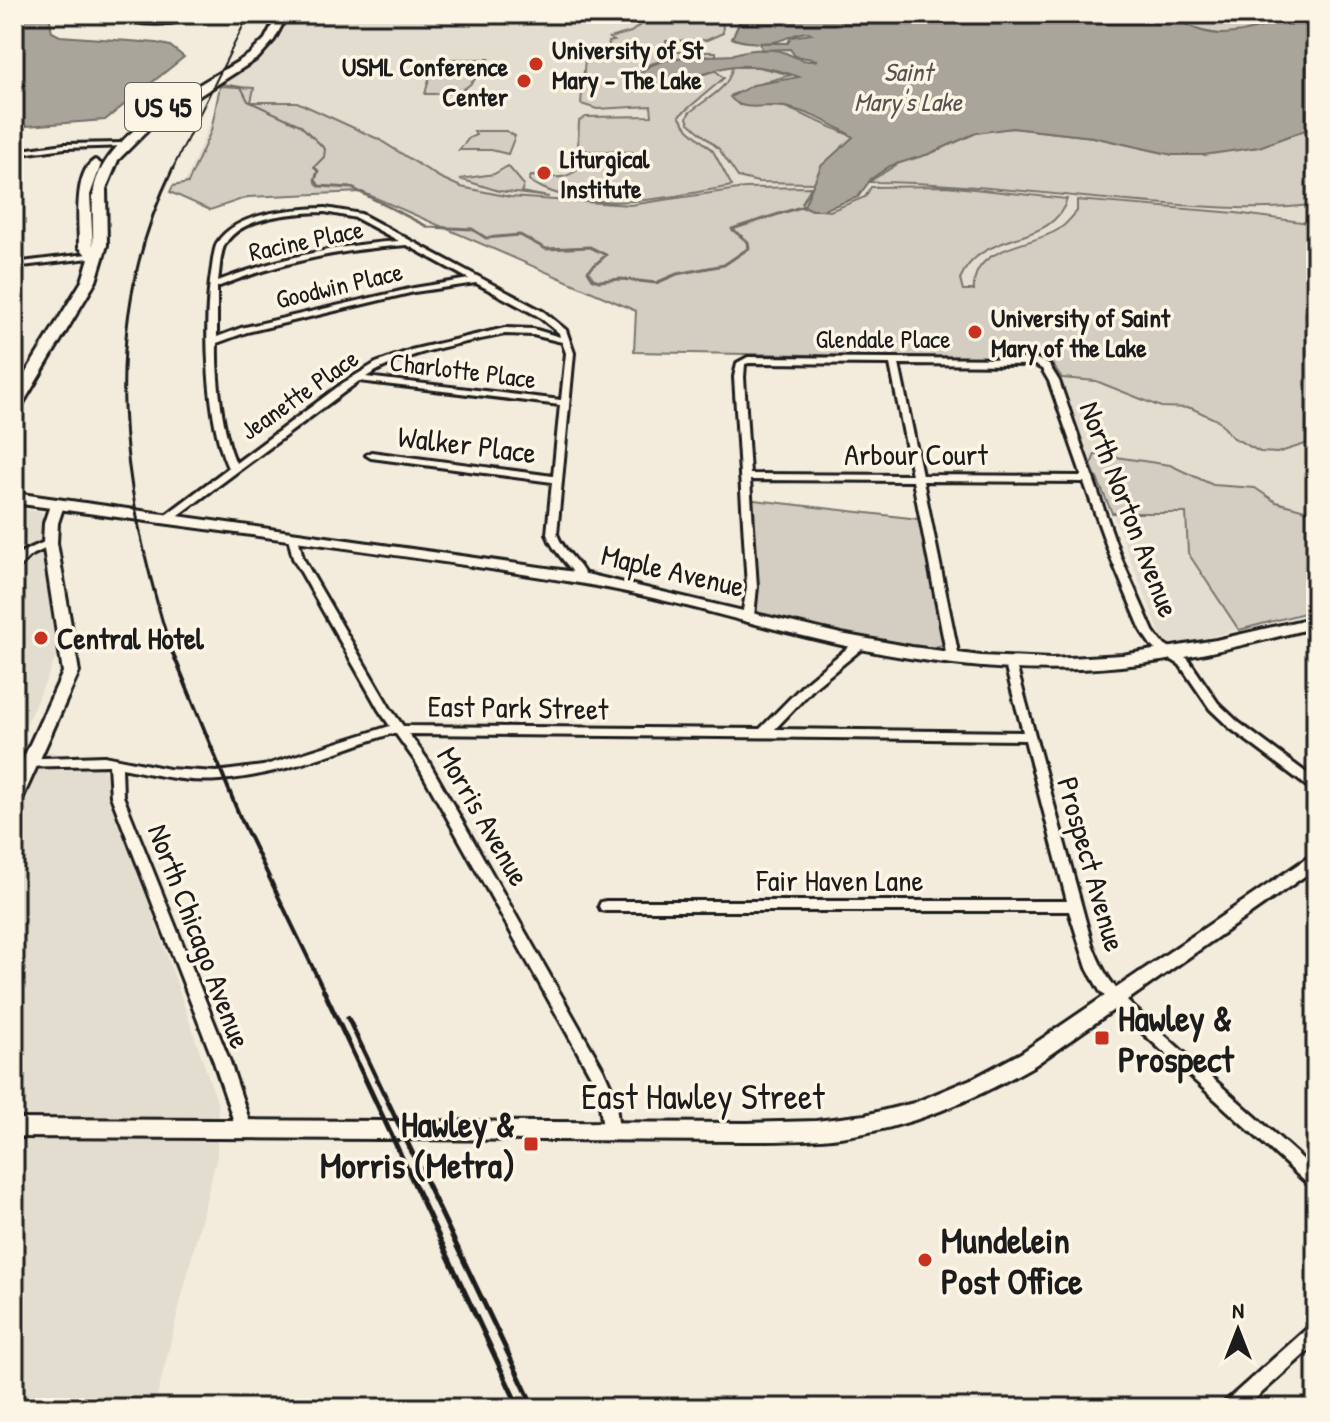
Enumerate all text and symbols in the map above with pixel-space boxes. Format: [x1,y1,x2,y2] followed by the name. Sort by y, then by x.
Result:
[552,32,704,98] place label: University of St Mary - The Lake
[342,49,509,114] place label: USML Conference Center
[854,54,964,120] water label: Saint Mary's Lake
[527,55,545,73] marker: University of St Mary - The Lake
[515,72,533,90] marker: USML Conference Center
[125,83,201,131] road number: US 45
[560,141,651,206] place label: Liturgical Institute
[535,164,553,182] marker: Liturgical Institute
[246,211,366,269] street label: Racine Place
[272,253,406,317] street label: Goodwin Place
[991,300,1171,366] place label: University of Saint Mary of the Lake
[815,321,951,356] street label: Glendale Place
[966,323,984,341] marker: University of Saint Mary of the Lake
[233,341,365,447] street label: Jeanette Place
[388,344,538,396] street label: Charlotte Place
[1070,395,1190,623] street label: North Norton Avenue
[396,416,538,472] street label: Walker Place
[844,434,988,474] street label: Arbour Court
[598,534,748,606] street label: Maple Avenue
[57,618,205,658] place label: Central Hotel
[32,629,50,647] marker: Central Hotel
[427,685,609,729] street label: East Park Street
[428,739,540,893] street label: Morris Avenue
[1048,772,1136,956] street label: Prospect Avenue
[139,818,261,1054] street label: North Chicago Avenue
[756,860,923,900] street label: Fair Haven Lane
[1118,993,1235,1084] place label: Hawley & Prospect
[1093,1029,1111,1047] marker: Hawley & Prospect
[581,1071,825,1120] street label: East Hawley Street
[320,1099,515,1189] place label: Hawley & Morris (Metra)
[522,1135,540,1153] marker: Hawley & Morris (Metra)
[941,1215,1083,1305] place label: Mundelein Post Office
[916,1251,934,1269] marker: Mundelein Post Office
[1198,1290,1278,1370] north arrow
[1232,1295,1244,1325] text: N

